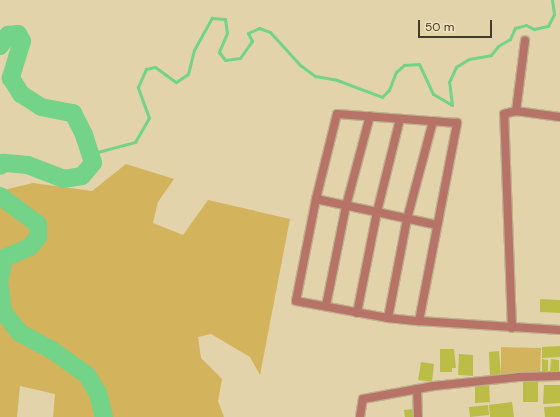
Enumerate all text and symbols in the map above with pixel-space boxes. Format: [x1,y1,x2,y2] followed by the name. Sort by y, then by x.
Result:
[420,12,494,38] scale bar
[425,19,454,35] text: 50 m

